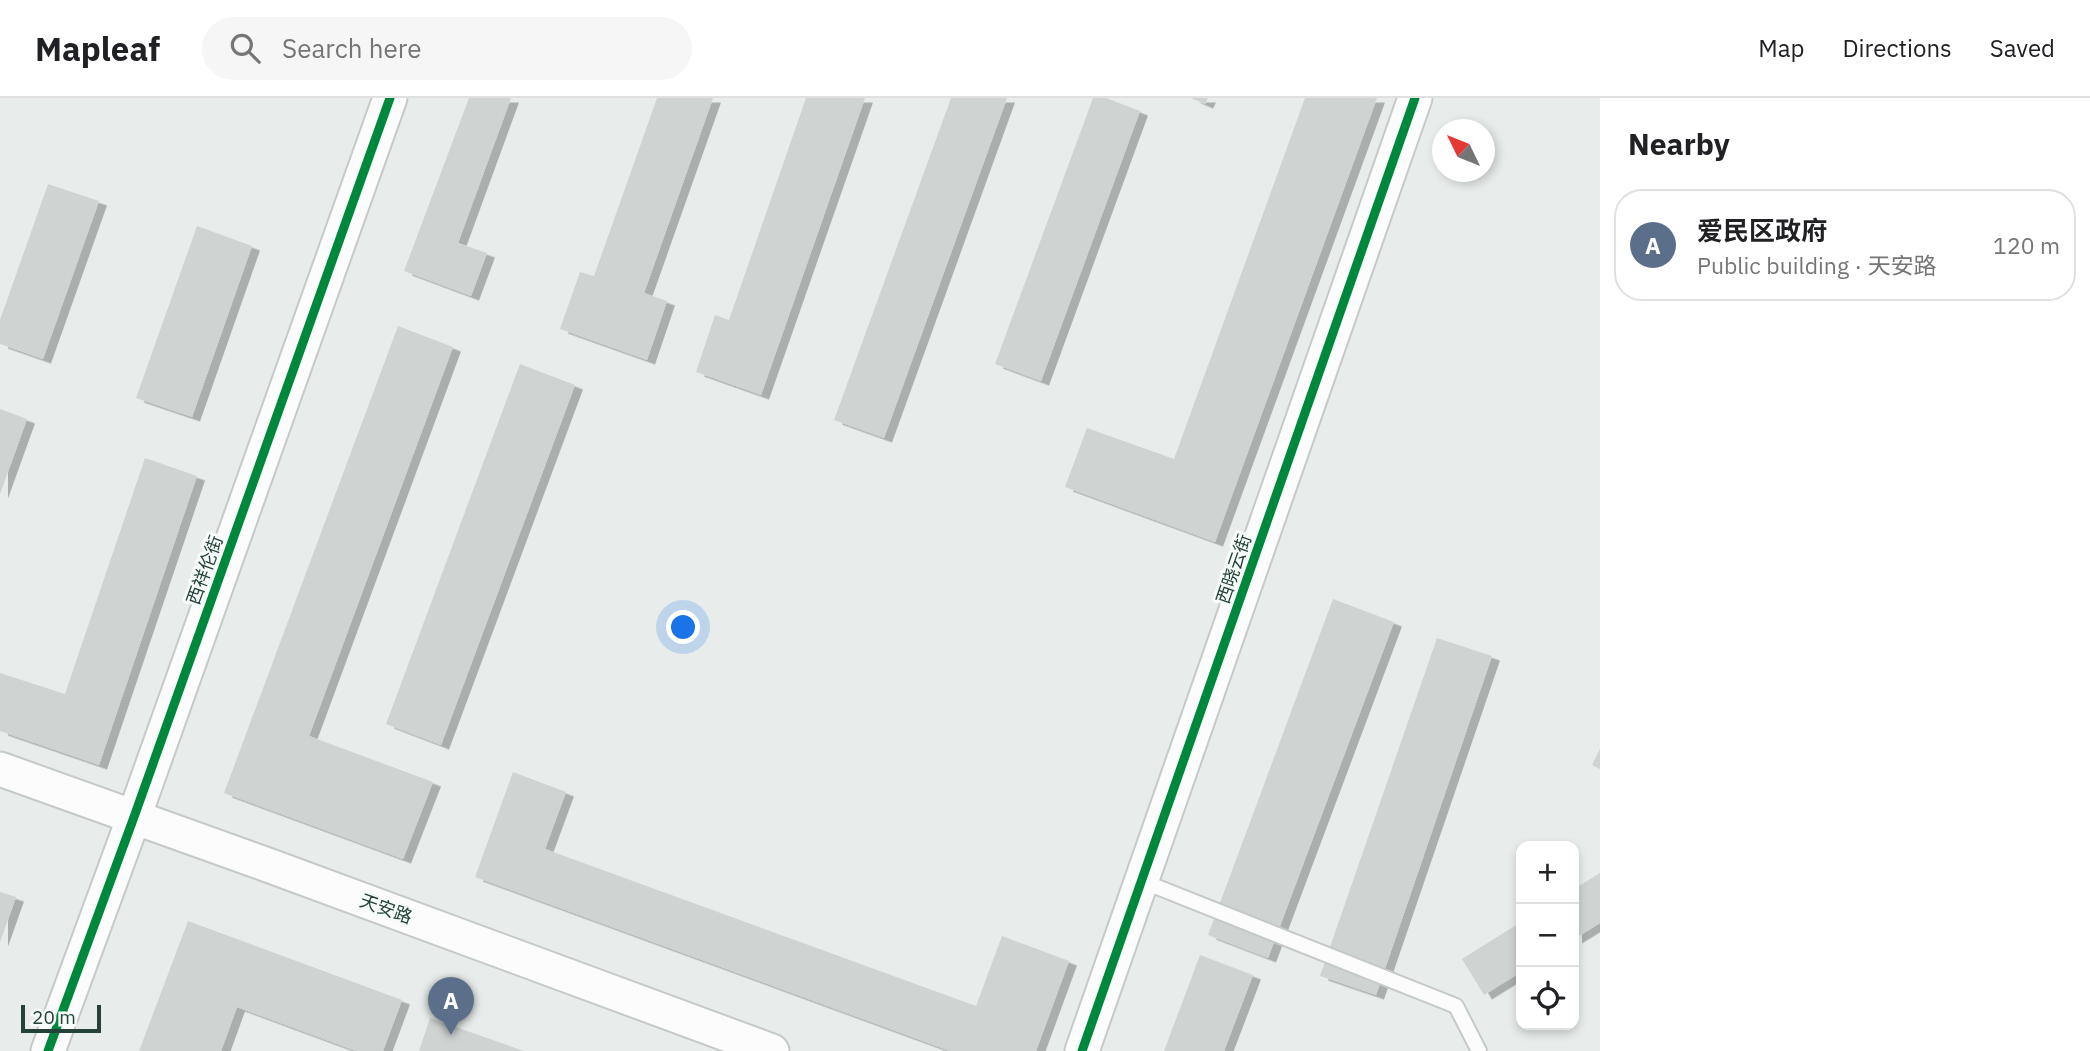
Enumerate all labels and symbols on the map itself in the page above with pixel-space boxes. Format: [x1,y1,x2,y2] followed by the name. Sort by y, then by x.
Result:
[1432,119,1495,182] north arrow
[1211,531,1256,607] street label: 西晓云街
[181,532,228,608] street label: 西祥伦街
[666,610,700,644] your location
[357,888,415,929] street label: 天安路
[428,977,474,1035] pin: A
[21,1002,102,1034] scale bar

